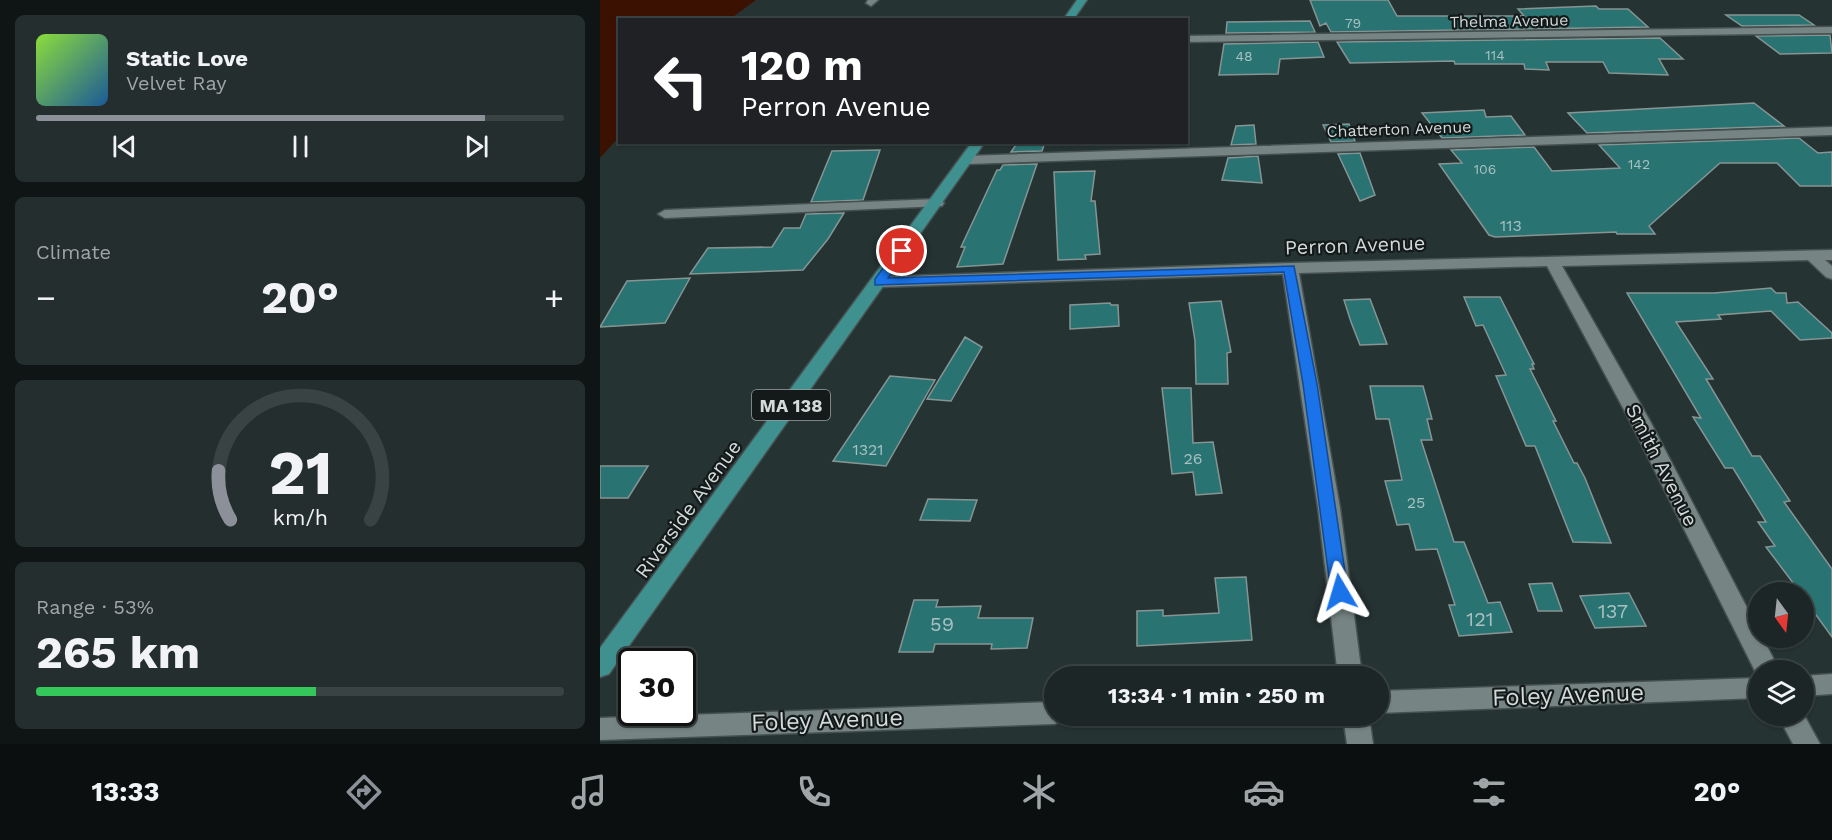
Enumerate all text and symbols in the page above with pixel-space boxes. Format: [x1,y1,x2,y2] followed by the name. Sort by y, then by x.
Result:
[1449,10,1569,32] street label: Thelma Avenue
[1345,15,1361,31] house number: 79
[741,41,863,90] text: 120 m
[642,42,720,120] icon: left
[126,46,248,71] text: Static Love
[1485,47,1505,63] house number: 114
[1235,48,1253,64] house number: 48
[126,71,227,95] text: Velvet Ray
[741,91,931,123] text: Perron Avenue
[1326,117,1472,141] street label: Chatterton Avenue
[108,130,141,163] icon: previous
[284,130,317,163] icon: pause
[460,130,493,163] icon: next
[1628,156,1650,172] house number: 142
[1474,161,1496,177] house number: 106
[1500,216,1522,235] house number: 113
[876,225,927,276] pin
[1284,231,1426,259] street label: Perron Avenue
[885,234,918,267] icon: arrive
[36,240,111,264] text: Climate
[261,271,339,324] text: 20°
[36,278,56,317] text: −
[544,278,564,317] text: +
[752,390,830,420] road number: MA 138
[1621,400,1703,530] street label: Smith Avenue
[630,435,746,583] street label: Riverside Avenue
[268,436,332,509] text: 21
[852,440,884,459] house number: 1321
[1183,449,1203,468] house number: 26
[1407,493,1425,512] house number: 25
[272,506,328,531] text: km/h
[1308,560,1372,624] position arrow
[1748,582,1814,648] north arrow
[1748,582,1814,726] map controls
[36,595,154,619] text: Range · 53%
[1598,599,1628,623] house number: 137
[1466,607,1494,631] house number: 121
[930,612,954,636] house number: 59
[36,626,200,679] text: 265 km
[618,648,696,726] speed limit sign: 30
[1748,660,1814,726] button: layers
[1491,678,1645,712] street label: Foley Avenue
[1108,683,1325,708] text: 13:34 · 1 min · 250 m
[750,703,904,737] street label: Foley Avenue
[343,771,385,813] icon: directions
[568,771,610,813] icon: music
[793,771,835,813] icon: phone
[1018,771,1060,813] icon: climate
[1243,771,1285,813] icon: car
[1468,771,1510,813] icon: filters
[92,776,159,808] text: 13:33
[1694,776,1740,808] text: 20°

